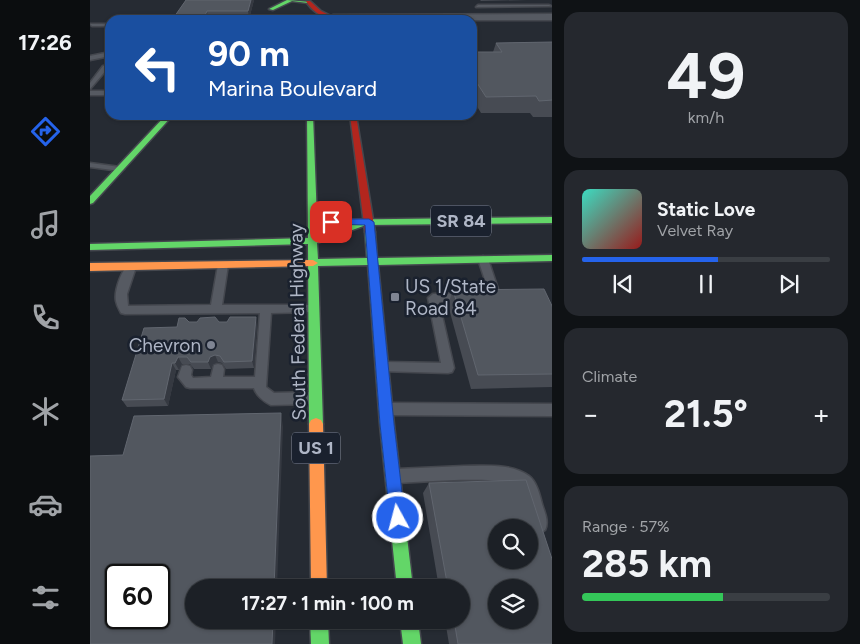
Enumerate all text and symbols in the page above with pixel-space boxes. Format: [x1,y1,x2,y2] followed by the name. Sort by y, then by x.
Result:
[18,29,72,56] text: 17:26
[208,33,290,75] text: 90 m
[125,35,190,100] icon: left
[667,36,745,114] text: 49
[208,75,377,102] text: Marina Boulevard
[688,108,724,127] text: km/h
[28,114,63,149] icon: directions
[657,198,755,221] text: Static Love
[310,201,352,243] pin
[431,206,491,237] road number: SR 84
[28,207,63,242] icon: music
[317,208,345,236] icon: arrive
[657,221,733,240] text: Velvet Ray
[284,223,311,421] street label: South Federal Highway
[609,270,637,298] icon: previous
[692,270,720,298] icon: pause
[775,270,803,298] icon: next
[405,275,496,320] place label: US 1/State Road 84
[389,291,401,303] marker: US 1/State Road 84
[28,300,63,335] icon: phone
[129,334,201,357] place label: Chevron
[205,339,217,351] marker: Chevron
[582,367,637,386] text: Climate
[664,391,748,437] text: 21.5°
[28,394,63,429] icon: climate
[582,397,599,431] text: −
[813,397,830,431] text: +
[292,432,340,463] road number: US 1
[28,487,63,522] icon: car
[371,491,423,543] position arrow
[582,517,670,536] text: Range · 57%
[488,519,538,629] map controls
[488,519,538,569] button: search
[582,541,712,587] text: 285 km
[105,564,170,629] speed limit sign: 60
[488,579,538,629] button: layers
[28,580,63,615] icon: filters
[241,592,414,615] text: 17:27 · 1 min · 100 m

